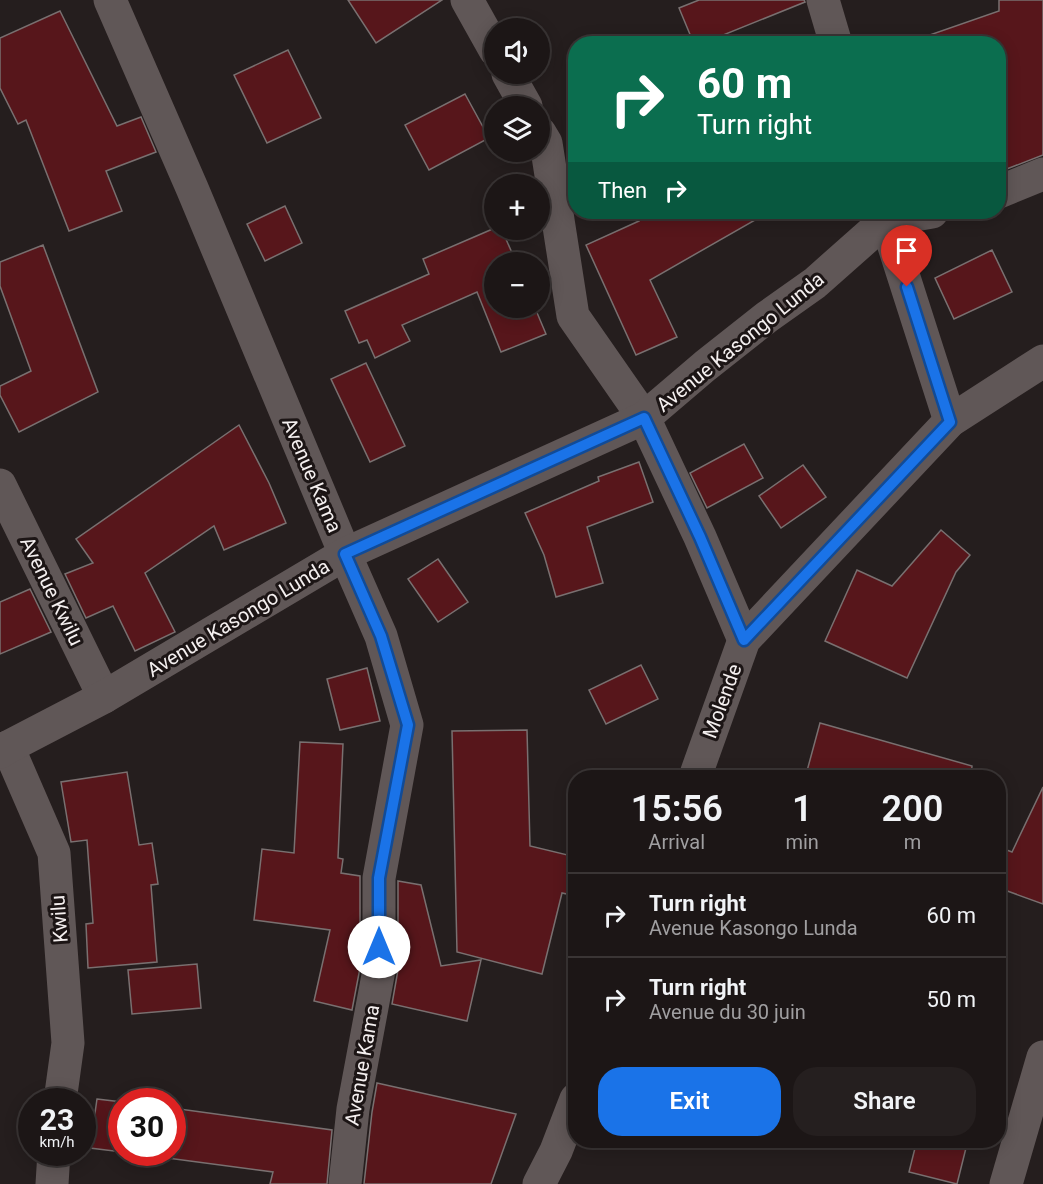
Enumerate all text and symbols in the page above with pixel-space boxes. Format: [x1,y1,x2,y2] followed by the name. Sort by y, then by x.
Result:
[484,18,550,318] map controls
[484,18,550,84] button: sound
[697,59,792,108] text: 60 m
[598,60,676,138] icon: right
[484,96,550,162] button: layers
[697,109,812,141] text: Turn right
[484,174,550,240] button: +
[659,174,692,207] icon: right
[598,178,647,203] text: Then
[881,225,932,287] pin
[890,234,923,267] icon: arrive
[484,252,550,318] button: −
[651,267,829,417] street label: Avenue Kasongo Lunda
[277,414,347,536] street label: Avenue Kama
[15,533,89,649] street label: Avenue Kwilu
[142,554,334,682] street label: Avenue Kasongo Lunda
[698,661,746,741] street label: Molende
[631,788,723,830] text: 15:56
[792,788,812,830] text: 1
[882,788,943,830] text: 200
[648,830,705,854] text: Arrival
[785,830,819,854] text: min
[904,830,921,854] text: m
[649,891,746,916] text: Turn right
[45,894,73,944] street label: Kwilu
[598,899,631,932] icon: right
[927,903,976,928] text: 60 m
[347,915,411,979] position arrow
[649,916,858,940] text: Avenue Kasongo Lunda
[649,975,746,1000] text: Turn right
[598,983,631,1016] icon: right
[927,987,976,1012] text: 50 m
[649,1000,806,1024] text: Avenue du 30 juin
[340,1003,384,1127] street label: Avenue Kama
[598,1067,781,1136] button: Exit
[793,1067,976,1136] button: Share
[108,1088,186,1166] speed limit sign: 30
[40,1102,74,1137] text: 23
[39,1133,75,1151] text: km/h

